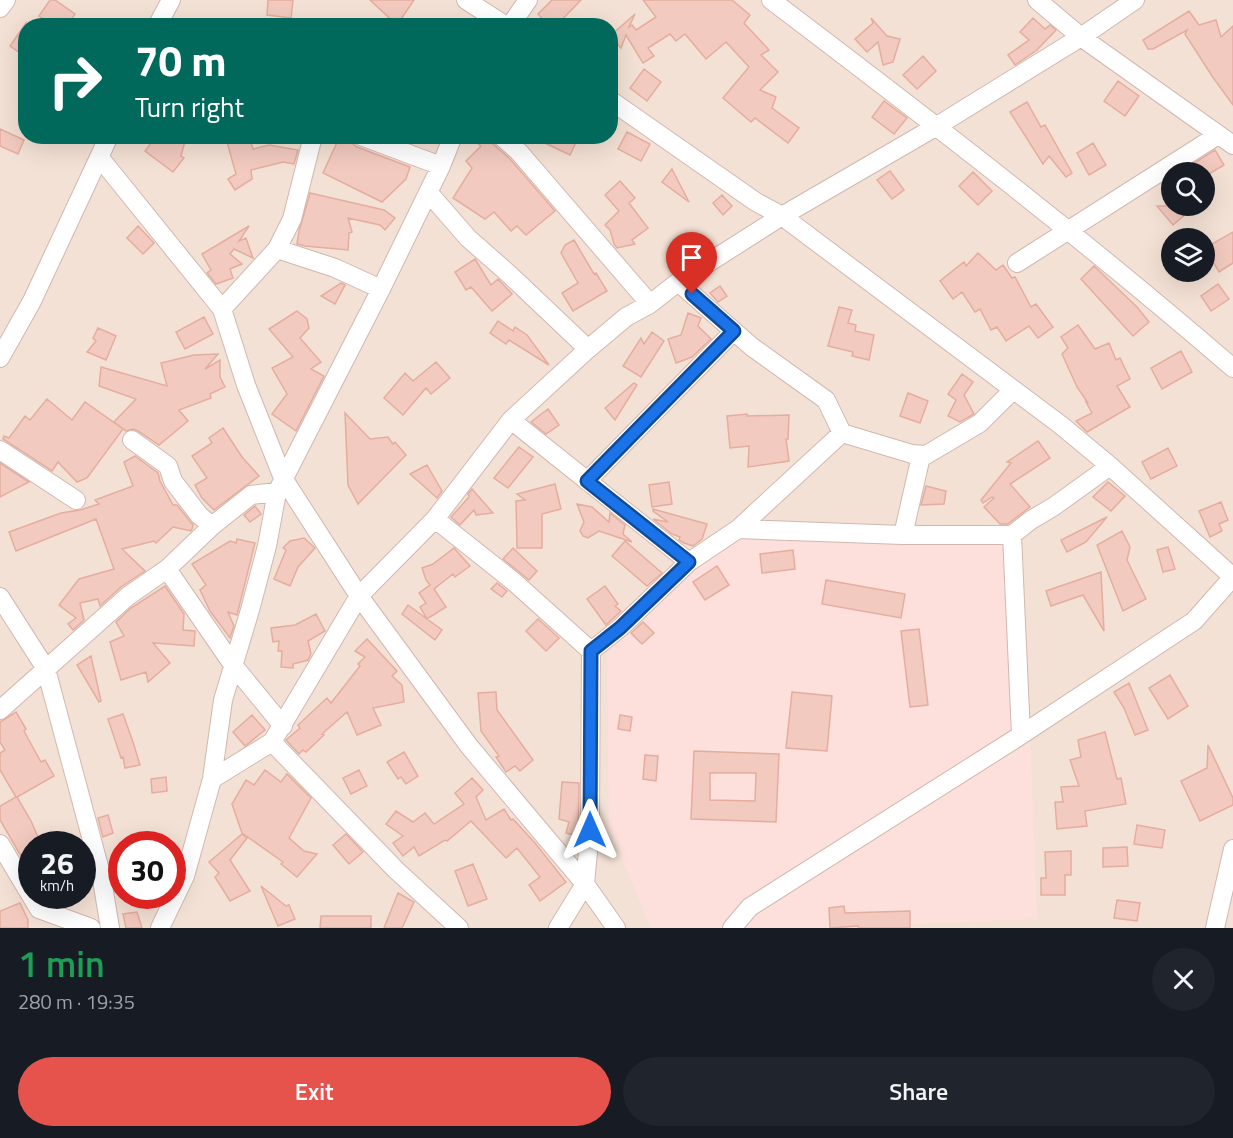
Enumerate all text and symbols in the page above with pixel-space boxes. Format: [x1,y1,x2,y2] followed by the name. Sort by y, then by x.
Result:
[135,28,227,92] text: 70 m
[36,42,114,120] icon: right
[135,86,244,127] text: Turn right
[1161,162,1215,282] map controls
[1161,162,1215,216] button: search
[1161,228,1215,282] button: layers
[666,232,717,294] pin
[675,241,708,274] icon: arrive
[558,798,622,862] position arrow
[108,831,186,909] speed limit sign: 30
[40,840,74,886] text: 26
[40,874,74,897] text: km/h
[18,936,105,991] text: 1 min
[1152,948,1215,1011] button: close
[18,986,135,1017] text: 280 m · 19:35
[18,1057,611,1126] button: Exit
[623,1057,1215,1126] button: Share

